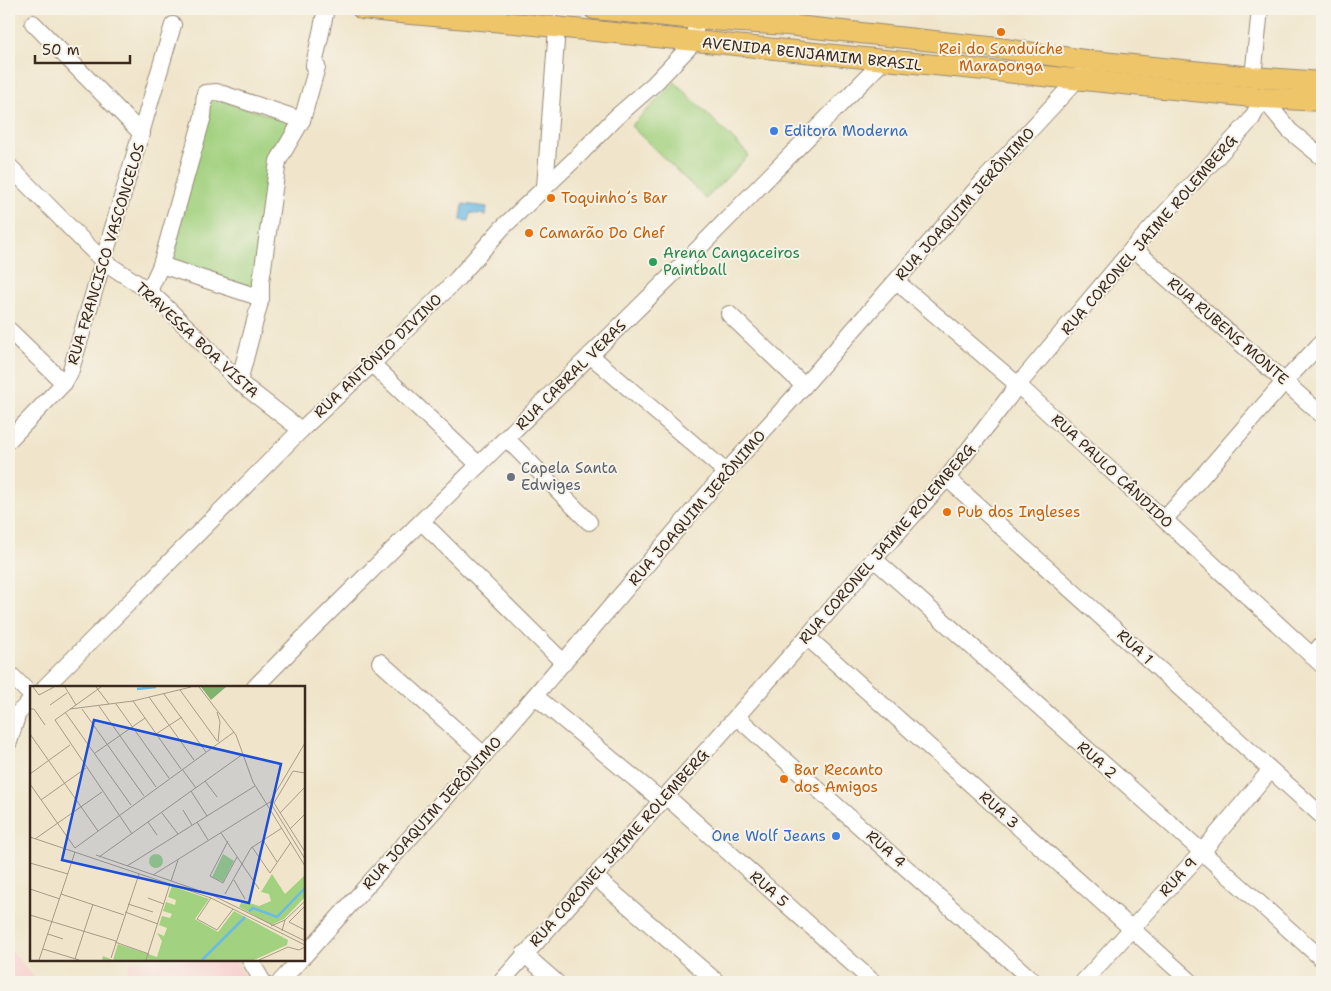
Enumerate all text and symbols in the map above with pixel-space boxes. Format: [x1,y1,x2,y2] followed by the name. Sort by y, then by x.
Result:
[995,26,1007,38] marker: Rei do Sanduíche Maraponga
[35,32,130,64] scale bar
[701,32,923,76] street label: AVENIDA BENJAMIM BRASIL
[939,39,1063,76] place label: Rei do Sanduíche Maraponga
[42,40,80,60] text: 50 m
[784,121,909,141] place label: Editora Moderna
[890,122,1039,285] street label: RUA JOAQUIM JERÔNIMO
[768,125,780,137] marker: Editora Moderna
[1056,131,1242,339] street label: RUA CORONEL JAIME ROLEMBERG
[63,141,149,367] street label: RUA FRANCISCO VASCONCELOS
[561,188,668,208] place label: Toquinho´s Bar
[545,192,557,204] marker: Toquinho´s Bar
[539,223,665,243] place label: Camarão Do Chef
[523,227,535,239] marker: Camarão Do Chef
[663,243,800,280] place label: Arena Cangaceiros Paintball
[647,256,659,268] marker: Arena Cangaceiros Paintball
[1163,273,1293,389] street label: RUA RUBENS MONTE
[131,278,263,402] street label: TRAVESSA BOA VISTA
[309,289,446,422] street label: RUA ANTÔNIO DIVINO
[511,315,631,435] street label: RUA CABRAL VERAS
[1047,409,1178,533] street label: RUA PAULO CÂNDIDO
[623,425,770,590] street label: RUA JOAQUIM JERÔNIMO
[794,440,980,648] street label: RUA CORONEL JAIME ROLEMBERG
[521,458,618,495] place label: Capela Santa Edwiges
[505,471,517,483] marker: Capela Santa Edwiges
[957,502,1081,522] place label: Pub dos Ingleses
[941,506,953,518] marker: Pub dos Ingleses
[1113,625,1157,669] street label: RUA 1
[30,686,305,961] inset map
[357,731,506,894] street label: RUA JOAQUIM JERÔNIMO
[1073,737,1121,783] street label: RUA 2
[525,745,713,951] street label: RUA CORONEL JAIME ROLEMBERG
[794,760,883,797] place label: Bar Recanto dos Amigos
[778,773,790,785] marker: Bar Recanto dos Amigos
[975,787,1023,833] street label: RUA 3
[711,826,826,846] place label: One Wolf Jeans
[862,826,910,872] street label: RUA 4
[830,830,842,842] marker: One Wolf Jeans
[1155,853,1201,901] street label: RUA 9
[745,866,793,912] street label: RUA 5

